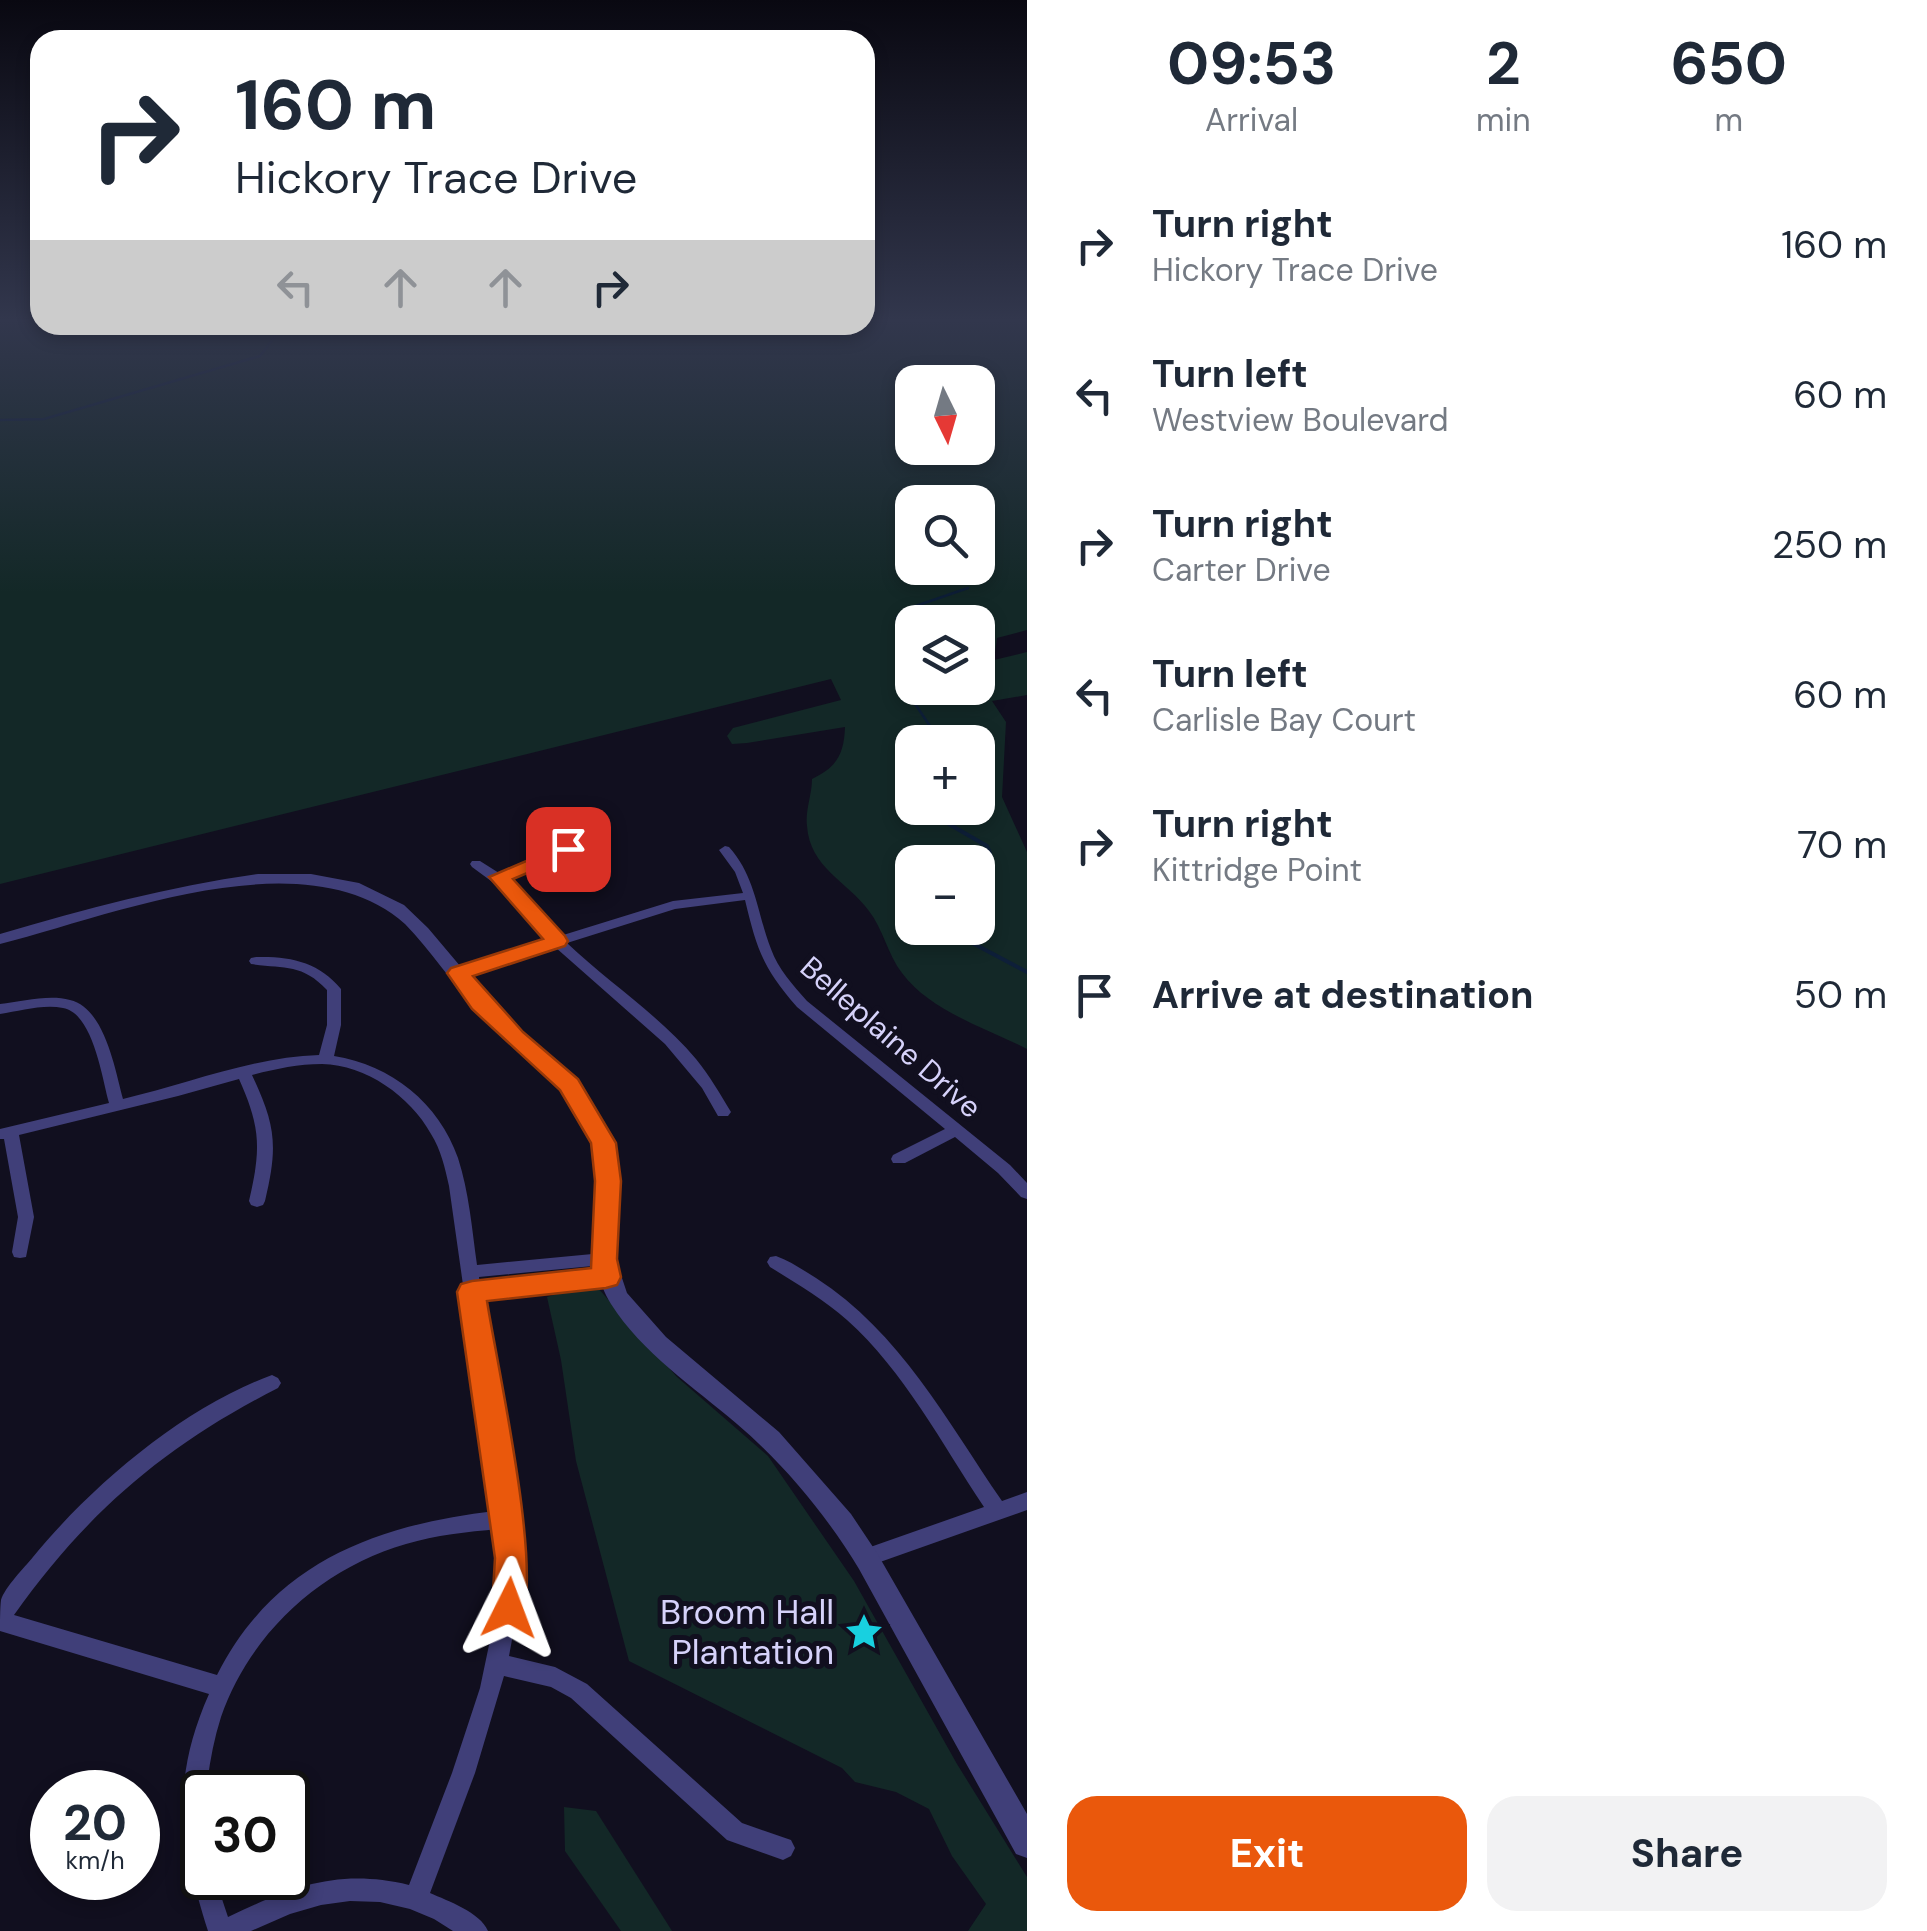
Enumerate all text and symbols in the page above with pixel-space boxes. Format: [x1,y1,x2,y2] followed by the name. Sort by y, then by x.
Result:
[1167,24,1336,103] text: 09:53
[1486,24,1521,103] text: 2
[1671,24,1787,103] text: 650
[235,60,436,151] text: 160 m
[70,70,200,200] icon: right
[1205,99,1298,141] text: Arrival
[1476,99,1531,141] text: min
[1715,99,1743,141] text: m
[235,148,637,207] text: Hickory Trace Drive
[1152,199,1333,249] text: Turn right
[1067,218,1122,273] icon: right
[1781,220,1887,270] text: 160 m
[1152,249,1438,291] text: Hickory Trace Drive
[268,260,323,315] icon: left
[373,260,428,315] icon: ahead
[478,260,533,315] icon: ahead
[583,260,638,315] icon: right
[1152,349,1308,399] text: Turn left
[895,365,995,465] north arrow
[895,365,995,945] map controls
[1067,368,1122,423] icon: left
[1793,370,1887,420] text: 60 m
[1152,399,1448,441] text: Westview Boulevard
[895,485,995,585] button: search
[1152,499,1333,549] text: Turn right
[1067,518,1122,573] icon: right
[1772,520,1887,570] text: 250 m
[1152,549,1331,591] text: Carter Drive
[895,605,995,705] button: layers
[1152,649,1308,699] text: Turn left
[1067,668,1122,723] icon: left
[1793,670,1887,720] text: 60 m
[1152,699,1416,741] text: Carlisle Bay Court
[895,725,995,825] button: +
[1152,799,1333,849] text: Turn right
[526,807,611,892] pin
[1067,818,1122,873] icon: right
[1797,820,1887,870] text: 70 m
[541,822,596,877] icon: arrive
[895,845,995,945] button: −
[1152,849,1362,891] text: Kittridge Point
[792,948,990,1126] street label: Belleplaine Drive
[1067,968,1122,1023] icon: arrive
[1152,970,1534,1020] text: Arrive at destination
[1794,970,1887,1020] text: 50 m
[457,1556,561,1660] position arrow
[660,1589,834,1675] place label: Broom Hall Plantation
[843,1611,885,1653] place icon: Broom Hall Plantation
[180,1770,310,1900] speed limit sign: 30
[63,1790,127,1856] text: 20
[1067,1796,1467,1911] button: Exit
[1487,1796,1887,1911] button: Share
[65,1844,125,1877] text: km/h

